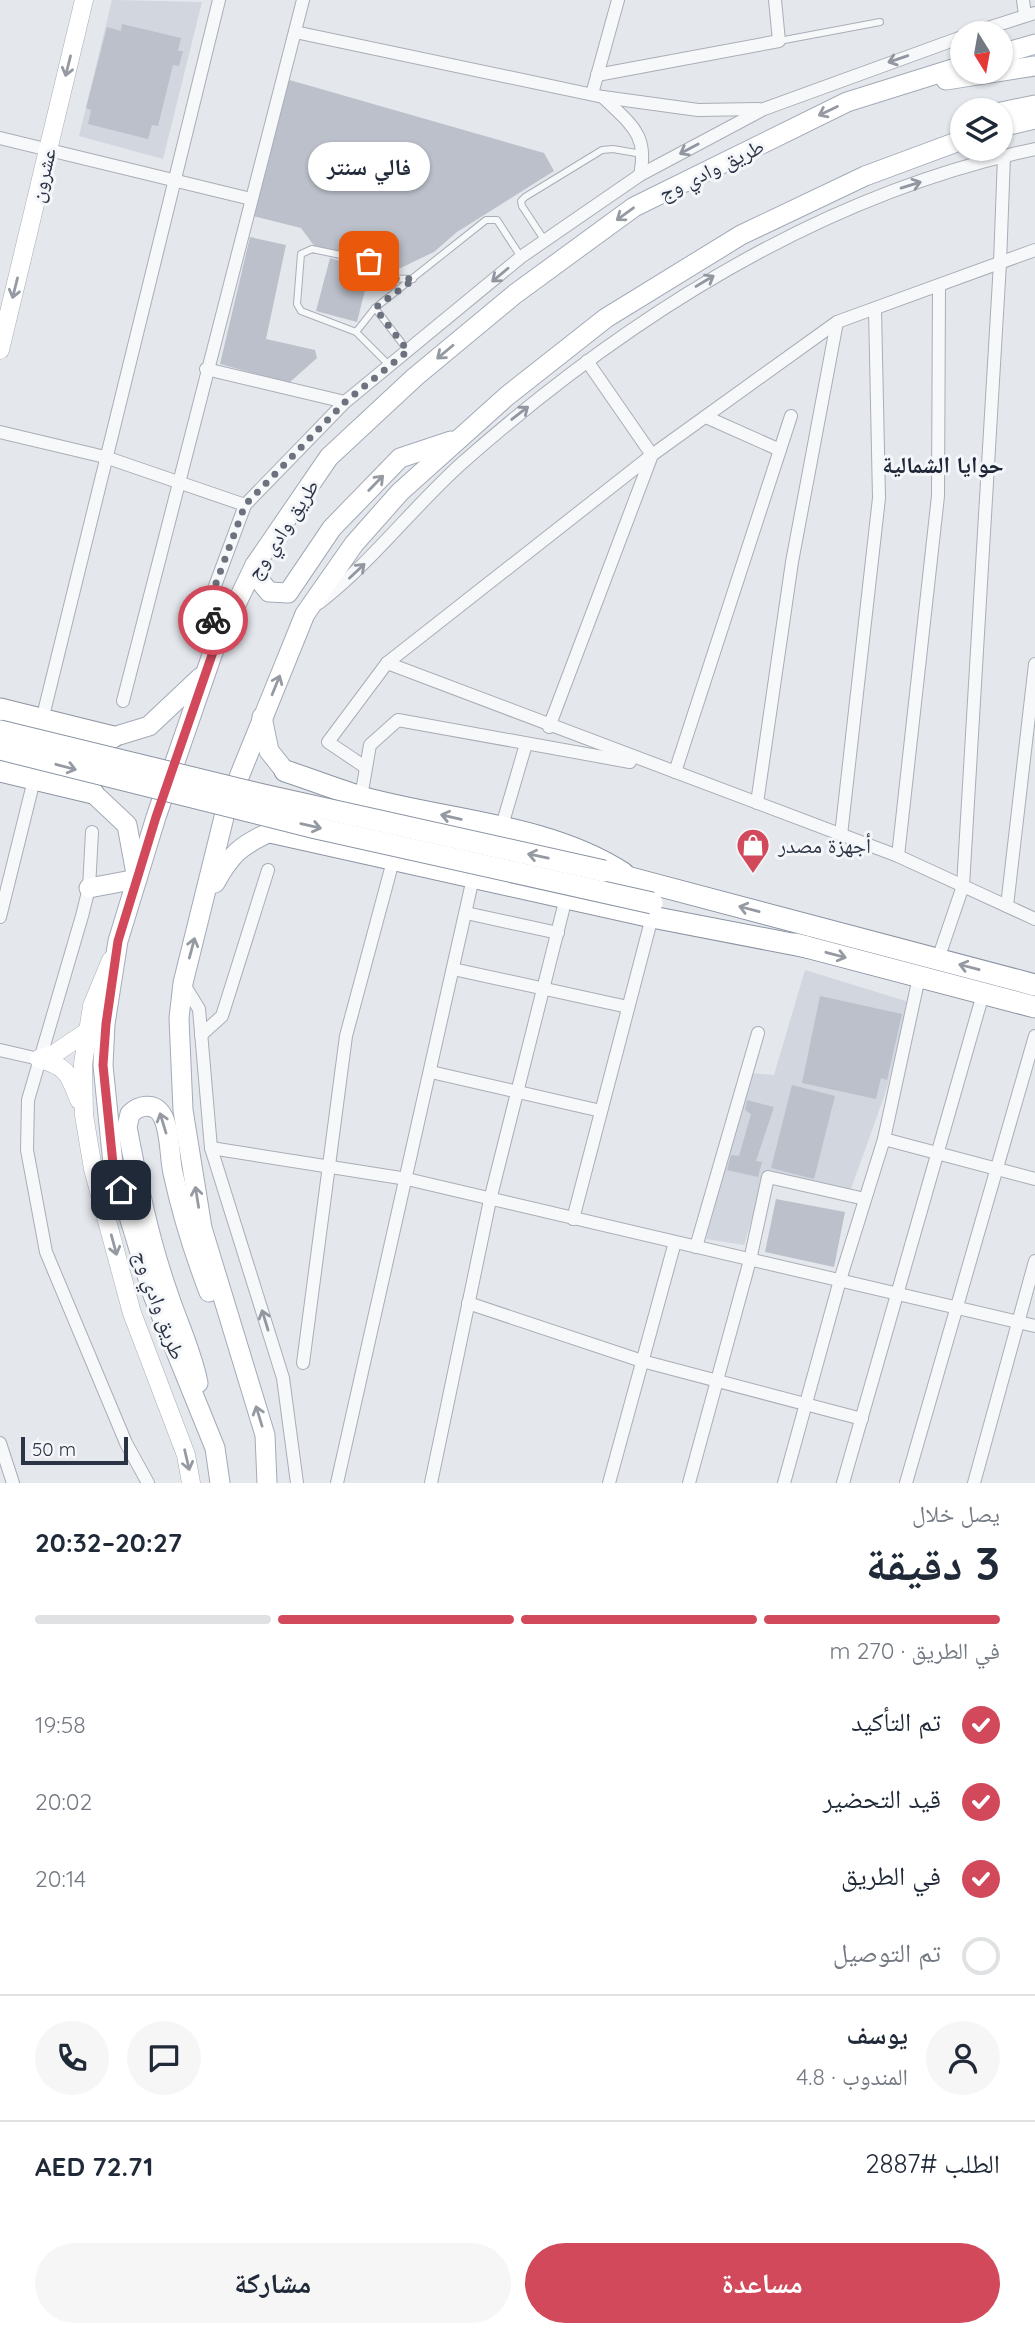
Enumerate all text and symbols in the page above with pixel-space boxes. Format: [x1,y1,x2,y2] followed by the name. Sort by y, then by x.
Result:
[950,21,1013,84] north arrow
[950,21,1013,161] map controls
[887,53,909,66] one-way arrow
[61,54,74,77] one-way arrow
[950,98,1013,161] button: layers
[818,105,839,119] one-way arrow
[654,132,770,210] street label: طريق وادي وج
[308,142,430,191] callout: فالي سنتر
[680,142,700,156] one-way arrow
[23,145,61,205] street label: عشرون
[327,152,411,181] text: فالي سنتر
[900,178,922,190] one-way arrow
[616,207,635,221] one-way arrow
[339,231,399,291] pin
[350,242,388,280] icon: bag
[492,267,510,282] one-way arrow
[695,274,715,288] one-way arrow
[8,276,21,298] one-way arrow
[436,344,454,360] one-way arrow
[510,405,529,420] one-way arrow
[882,450,1004,479] district label: حوايا الشمالية
[240,474,328,586] street label: طريق وادي وج
[367,475,384,492] one-way arrow
[348,563,366,579] one-way arrow
[178,585,248,655] courier
[194,601,232,639] icon: bike
[270,675,283,696] one-way arrow
[54,761,77,774] one-way arrow
[440,810,463,823] one-way arrow
[299,820,322,834] one-way arrow
[734,826,772,875] shop icon: أجهزة مصدر
[777,832,871,858] place label: أجهزة مصدر
[527,849,550,863] one-way arrow
[738,902,761,915] one-way arrow
[186,937,199,960] one-way arrow
[824,949,846,962] one-way arrow
[958,960,981,973] one-way arrow
[155,1113,168,1135] one-way arrow
[91,1160,151,1220] pin
[102,1171,140,1209] icon: home
[190,1186,203,1209] one-way arrow
[108,1233,121,1256] one-way arrow
[124,1247,192,1365] street label: طريق وادي وج
[258,1310,270,1332] one-way arrow
[252,1405,265,1427] one-way arrow
[21,1434,128,1466] scale bar
[32,1437,76,1461] text: 50 m
[180,1448,194,1471] one-way arrow
[912,1499,1000,1528] text: يصل خلال
[35,1526,182,1559] text: 20:27–20:32
[866,1534,1000,1592] text: 3 دقيقة
[829,1636,1000,1665] text: في الطريق · 270 m
[851,1705,941,1738] text: تم التأكيد
[962,1706,1000,1744] icon: check
[35,1710,86,1739] text: 19:58
[823,1782,941,1815] text: قيد التحضير
[962,1783,1000,1821] icon: check
[35,1787,92,1816] text: 20:02
[841,1859,941,1892] text: في الطريق
[962,1860,1000,1898] icon: check
[35,1864,86,1893] text: 20:14
[833,1936,941,1969] text: تم التوصيل
[847,2018,908,2051] text: يوسف
[35,2021,109,2095] button: phone
[127,2021,201,2095] button: chat
[926,2021,1000,2095] button: person
[796,2062,908,2091] text: المندوب · 4.8
[865,2147,1000,2180] text: الطلب #2887
[35,2150,153,2183] text: AED 72.71
[35,2243,511,2323] button: مشاركة
[525,2243,1000,2323] button: مساعدة

